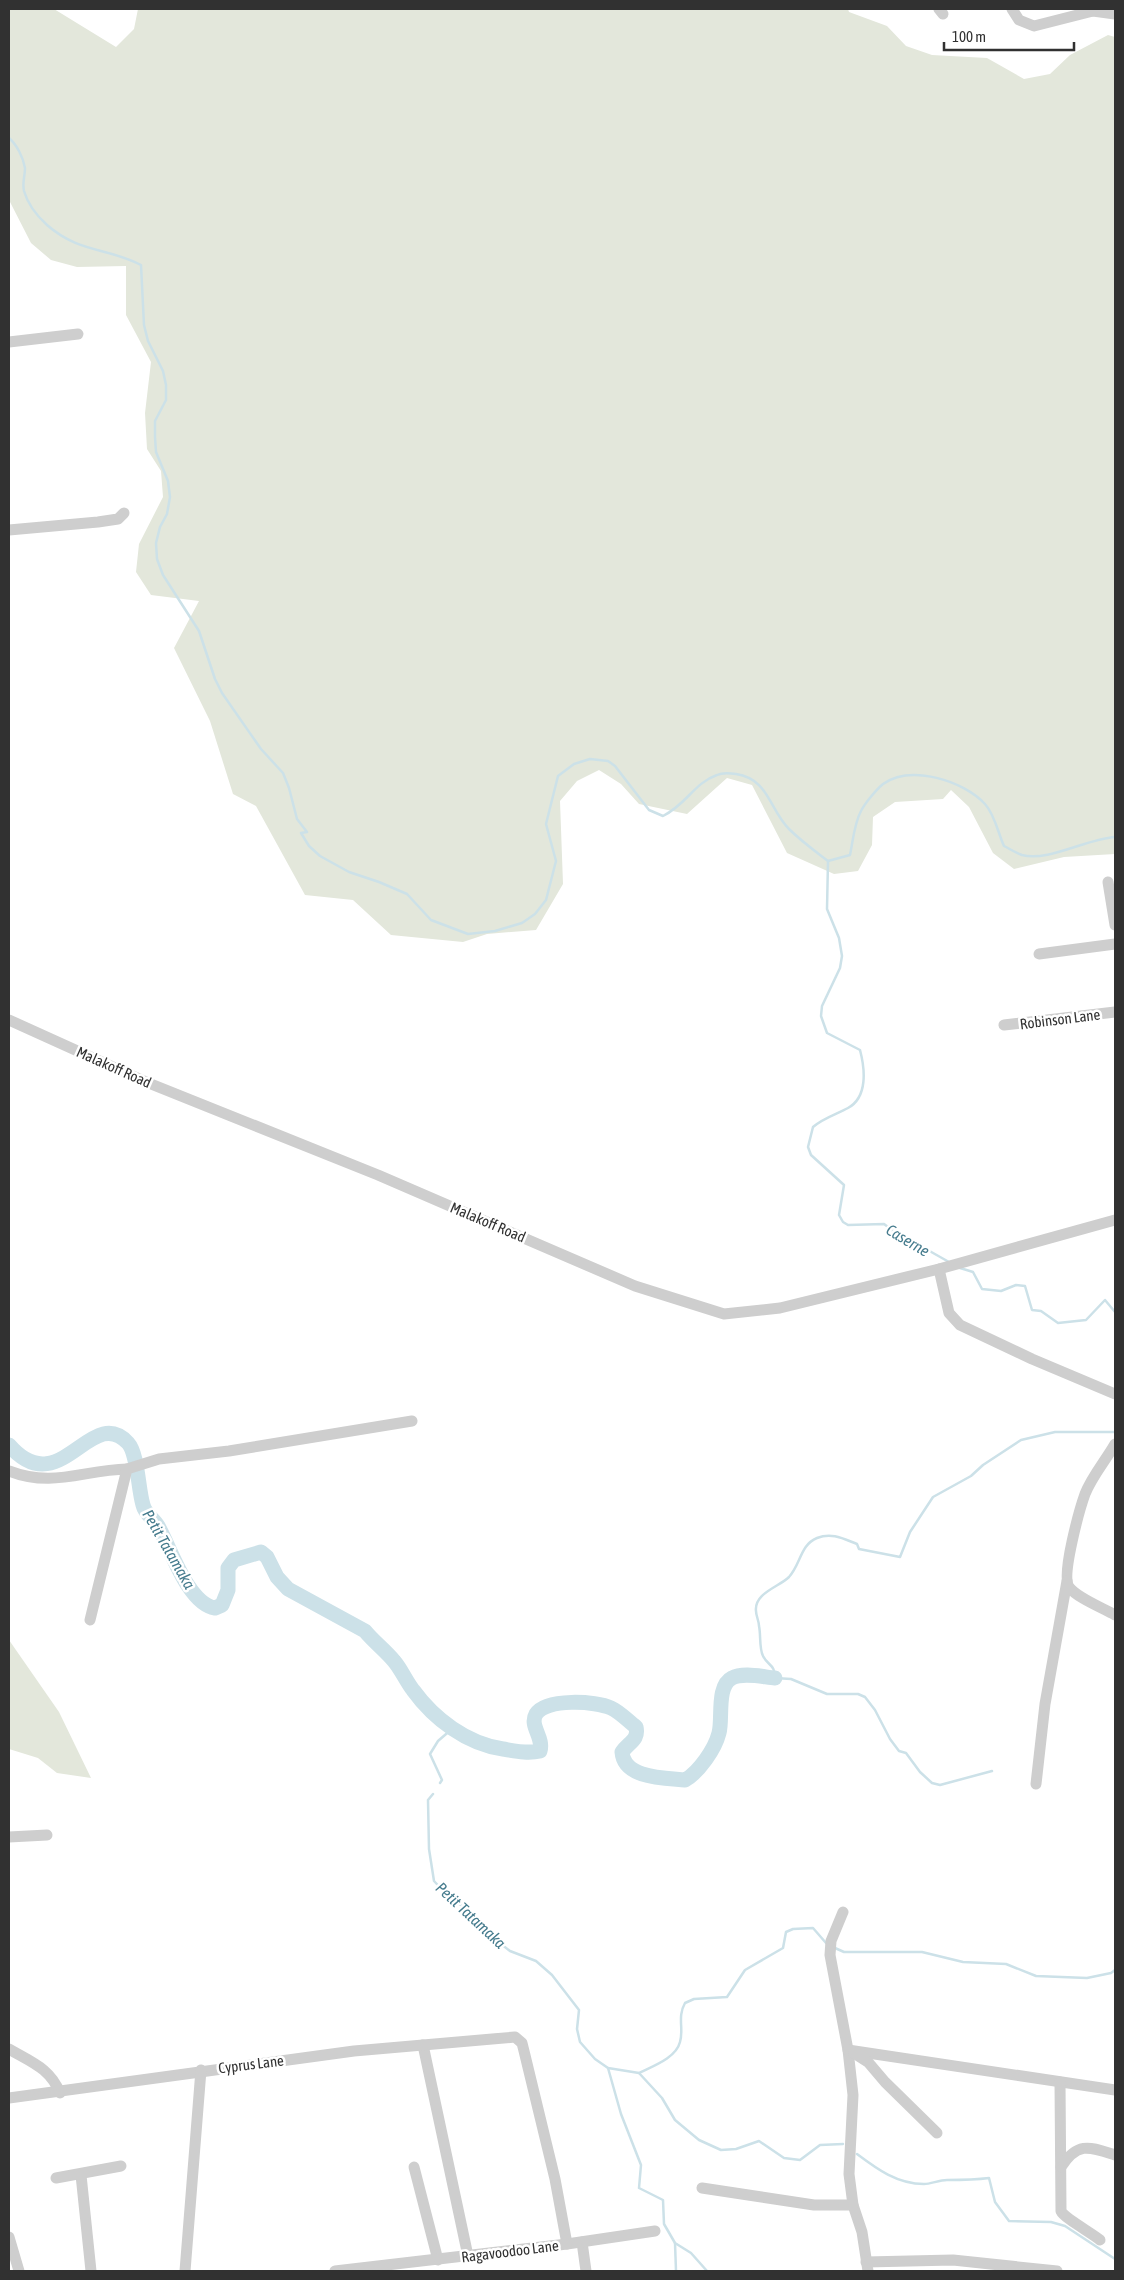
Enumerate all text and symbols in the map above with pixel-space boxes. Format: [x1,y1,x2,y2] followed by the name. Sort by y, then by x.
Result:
[944,20,1074,52] scale bar
[952,28,986,45] text: 100 m
[1019,1006,1101,1032] street label: Robinson Lane
[74,1043,154,1091] street label: Malakoff Road
[448,1199,528,1245] street label: Malakoff Road
[883,1220,933,1260] water label: Caserne
[139,1506,199,1592] water label: Petit Tatamaka
[432,1878,510,1952] water label: Petit Tatamaka
[217,2052,285,2076] street label: Cyprus Lane
[460,2237,560,2265] street label: Ragavoodoo Lane

